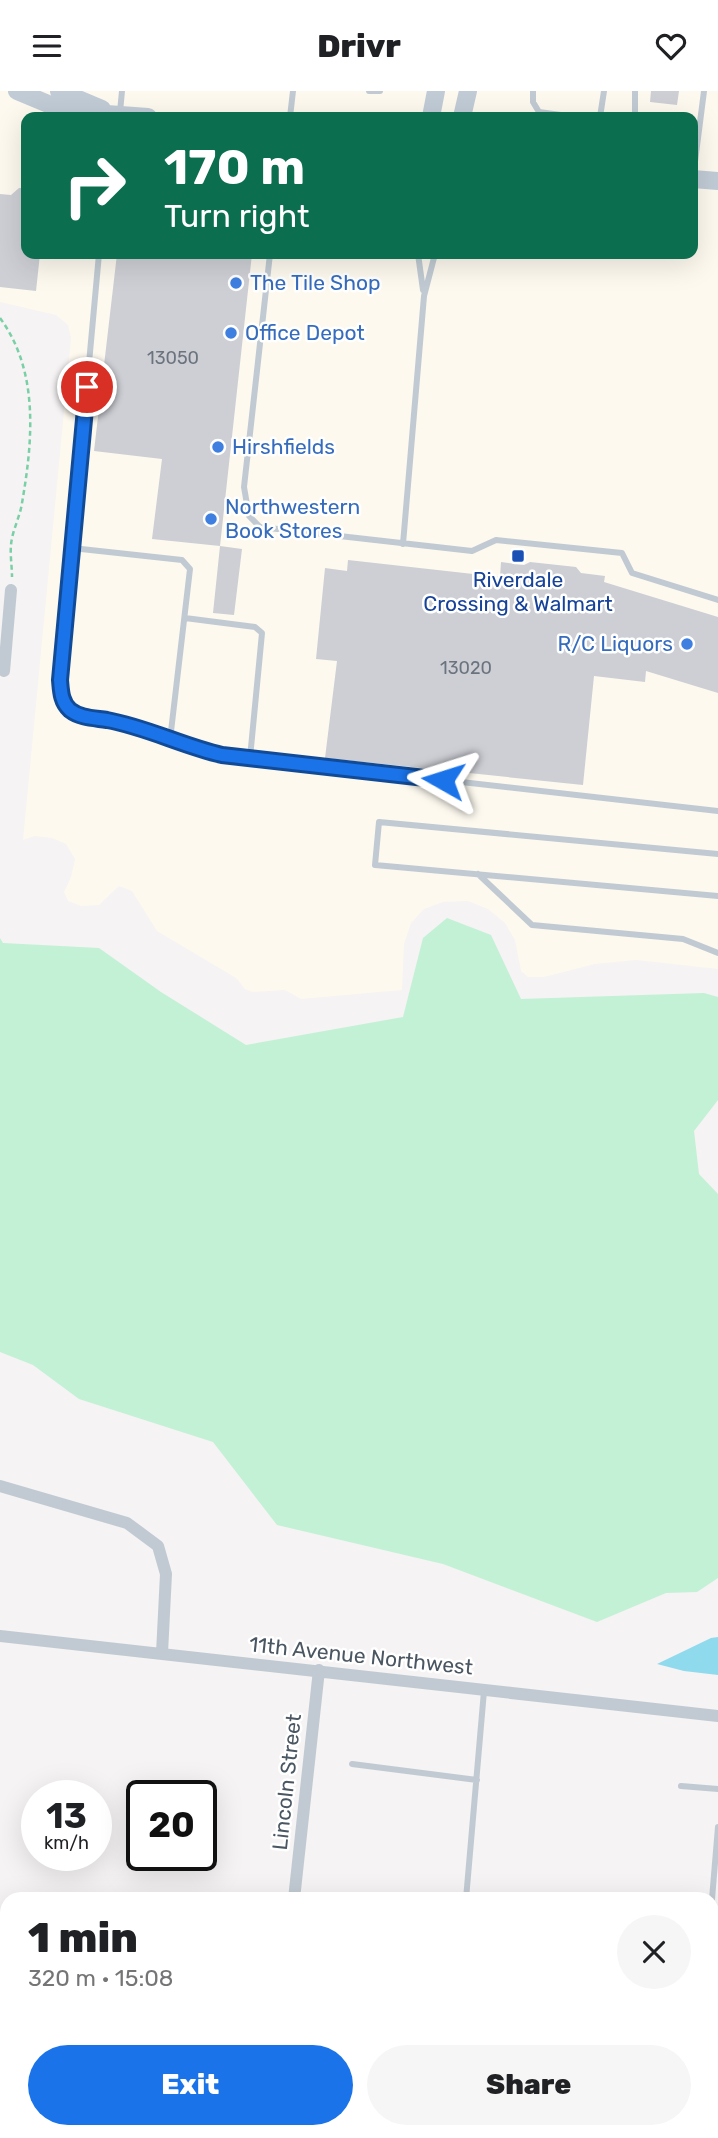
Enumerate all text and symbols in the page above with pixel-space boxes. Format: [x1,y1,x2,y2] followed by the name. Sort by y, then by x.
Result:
[28,27,66,65] icon: menu
[317,27,401,65] text: Drivr
[652,27,690,65] icon: heart
[164,138,305,196] text: 170 m
[49,140,140,231] icon: right
[164,197,309,235] text: Turn right
[250,270,381,295] place label: The Tile Shop
[228,275,244,291] marker: The Tile Shop
[245,320,365,345] place label: Office Depot
[223,325,239,341] marker: Office Depot
[147,347,199,369] house number: 13050
[57,357,117,417] pin
[68,368,106,406] icon: arrive
[232,434,335,459] place label: Hirshfields
[210,439,226,455] marker: Hirshfields
[225,494,360,543] place label: Northwestern Book Stores
[203,511,219,527] marker: Northwestern Book Stores
[510,548,526,564] marker: Riverdale Crossing & Walmart
[423,567,613,616] place label: Riverdale Crossing & Walmart
[558,631,673,656] place label: R/C Liquors
[679,636,695,652] marker: R/C Liquors
[440,657,492,679] house number: 13020
[406,743,480,817] position arrow
[248,1631,474,1680] street label: 11th Avenue Northwest
[267,1713,306,1851] street label: Lincoln Street
[126,1780,217,1871] speed limit sign: 20
[46,1795,87,1837] text: 13
[44,1832,89,1854] text: km/h
[28,1913,138,1963] text: 1 min
[617,1915,691,1989] button: close
[28,1964,174,1992] text: 320 m · 15:08
[28,2045,353,2125] button: Exit
[367,2045,691,2125] button: Share

